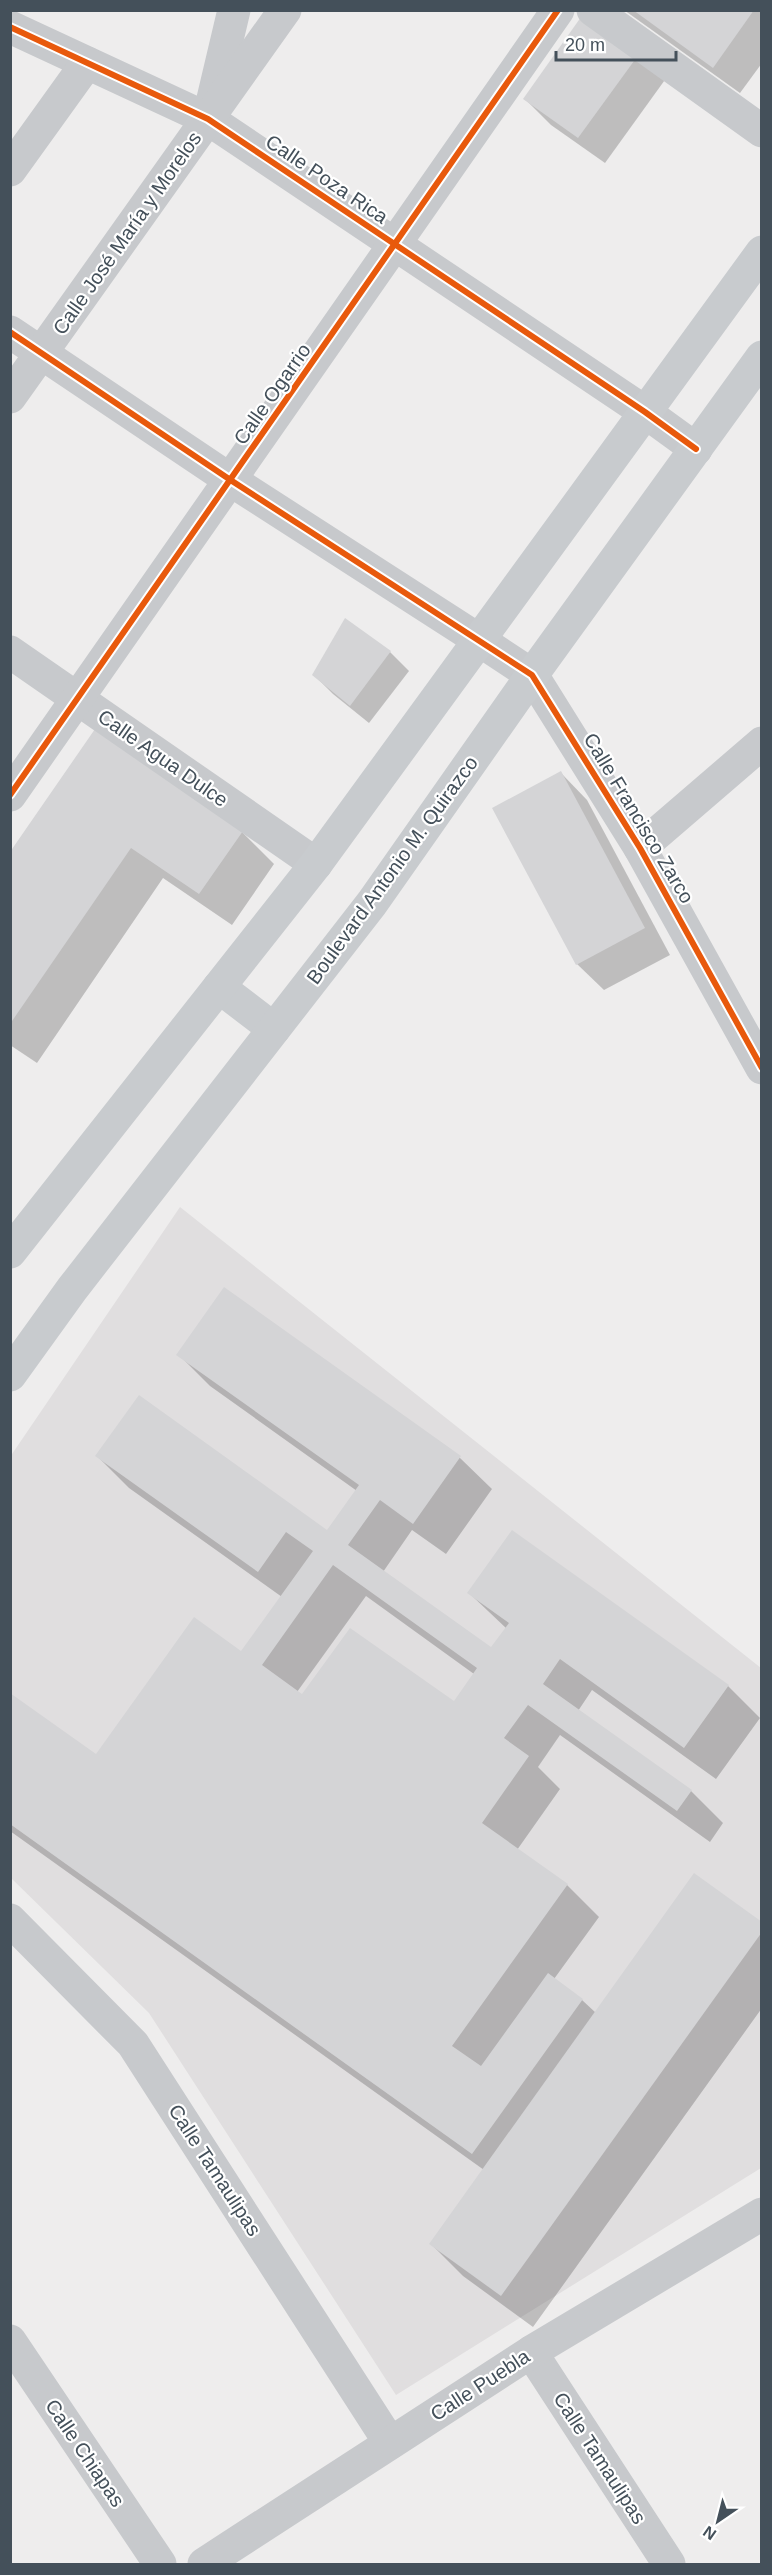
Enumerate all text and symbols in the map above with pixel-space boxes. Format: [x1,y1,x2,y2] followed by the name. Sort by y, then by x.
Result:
[556,24,676,62] scale bar
[565,35,605,55] text: 20 m
[48,127,206,339] street label: Calle José María y Morelos
[262,130,393,228] street label: Calle Poza Rica
[229,339,315,449] street label: Calle Ogarrio
[94,705,232,811] street label: Calle Agua Dulce
[579,729,699,907] street label: Calle Francisco Zarco
[302,752,482,988] street label: Boulevard Antonio M. Quirazco
[164,2100,266,2240] street label: Calle Tamaulipas
[426,2344,534,2425] street label: Calle Puebla
[549,2388,651,2528] street label: Calle Tamaulipas
[41,2395,129,2511] street label: Calle Chiapas
[688,2491,748,2551] north arrow
[700,2523,719,2543] text: N

